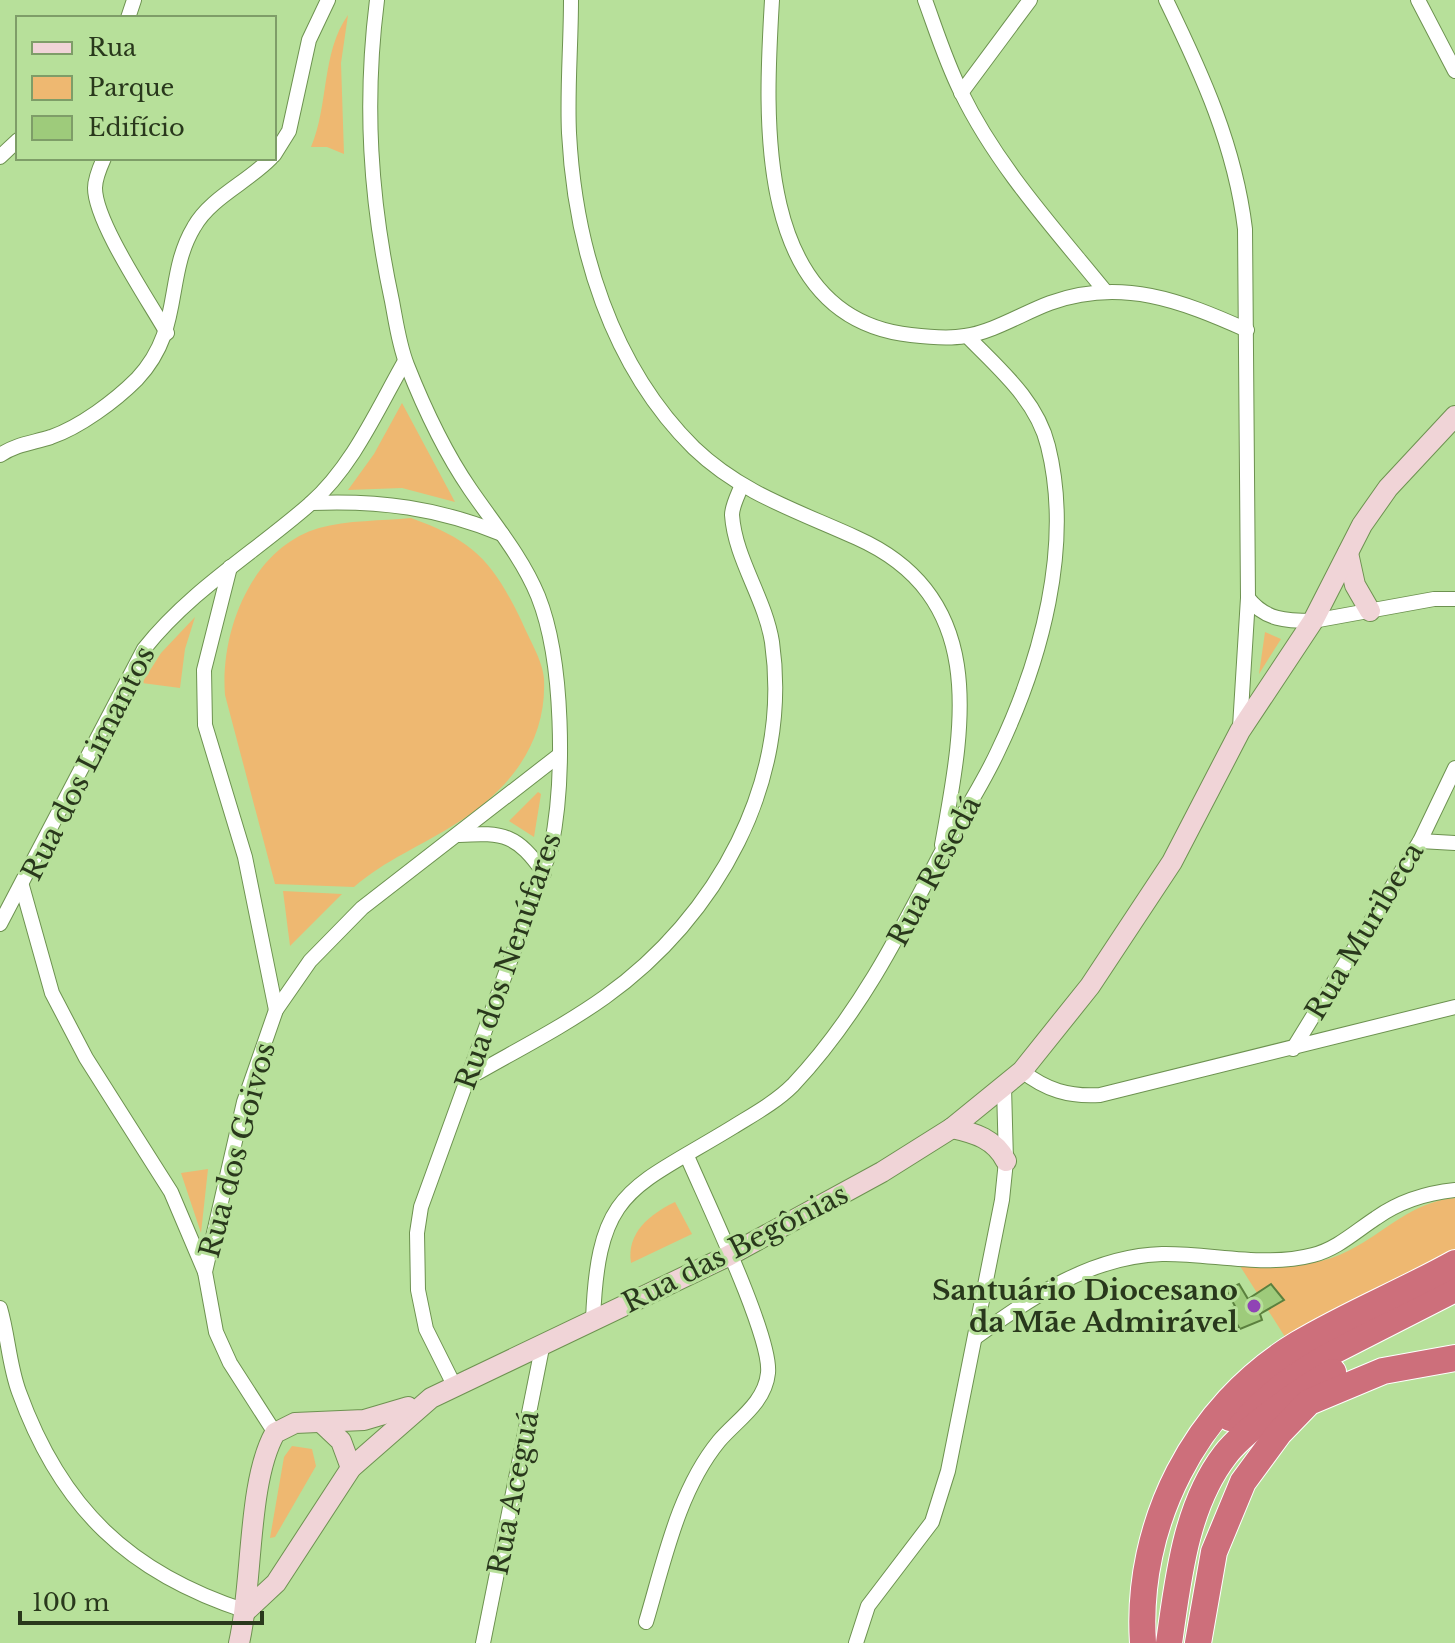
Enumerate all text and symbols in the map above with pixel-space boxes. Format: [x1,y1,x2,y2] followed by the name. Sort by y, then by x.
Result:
[16,16,276,160] legend
[88,33,137,62] text: Rua
[88,73,174,102] text: Parque
[88,113,185,142] text: Edifício
[14,640,163,886] street label: Rua dos Limantos
[880,790,989,952] street label: Rua Resedá
[448,828,569,1094] street label: Rua dos Nenúfares
[1298,836,1431,1026] street label: Rua Muribeca
[192,1039,283,1262] street label: Rua dos Goivos
[616,1176,854,1321] street label: Rua das Begônias
[932,1273,1238,1340] place label: Santuário Diocesano da Mãe Admirável
[1245,1297,1263,1315] marker: Santuário Diocesano da Mãe Admirável
[480,1408,547,1578] street label: Rua Aceguá
[20,1575,262,1625] scale bar
[32,1588,110,1617] text: 100 m

